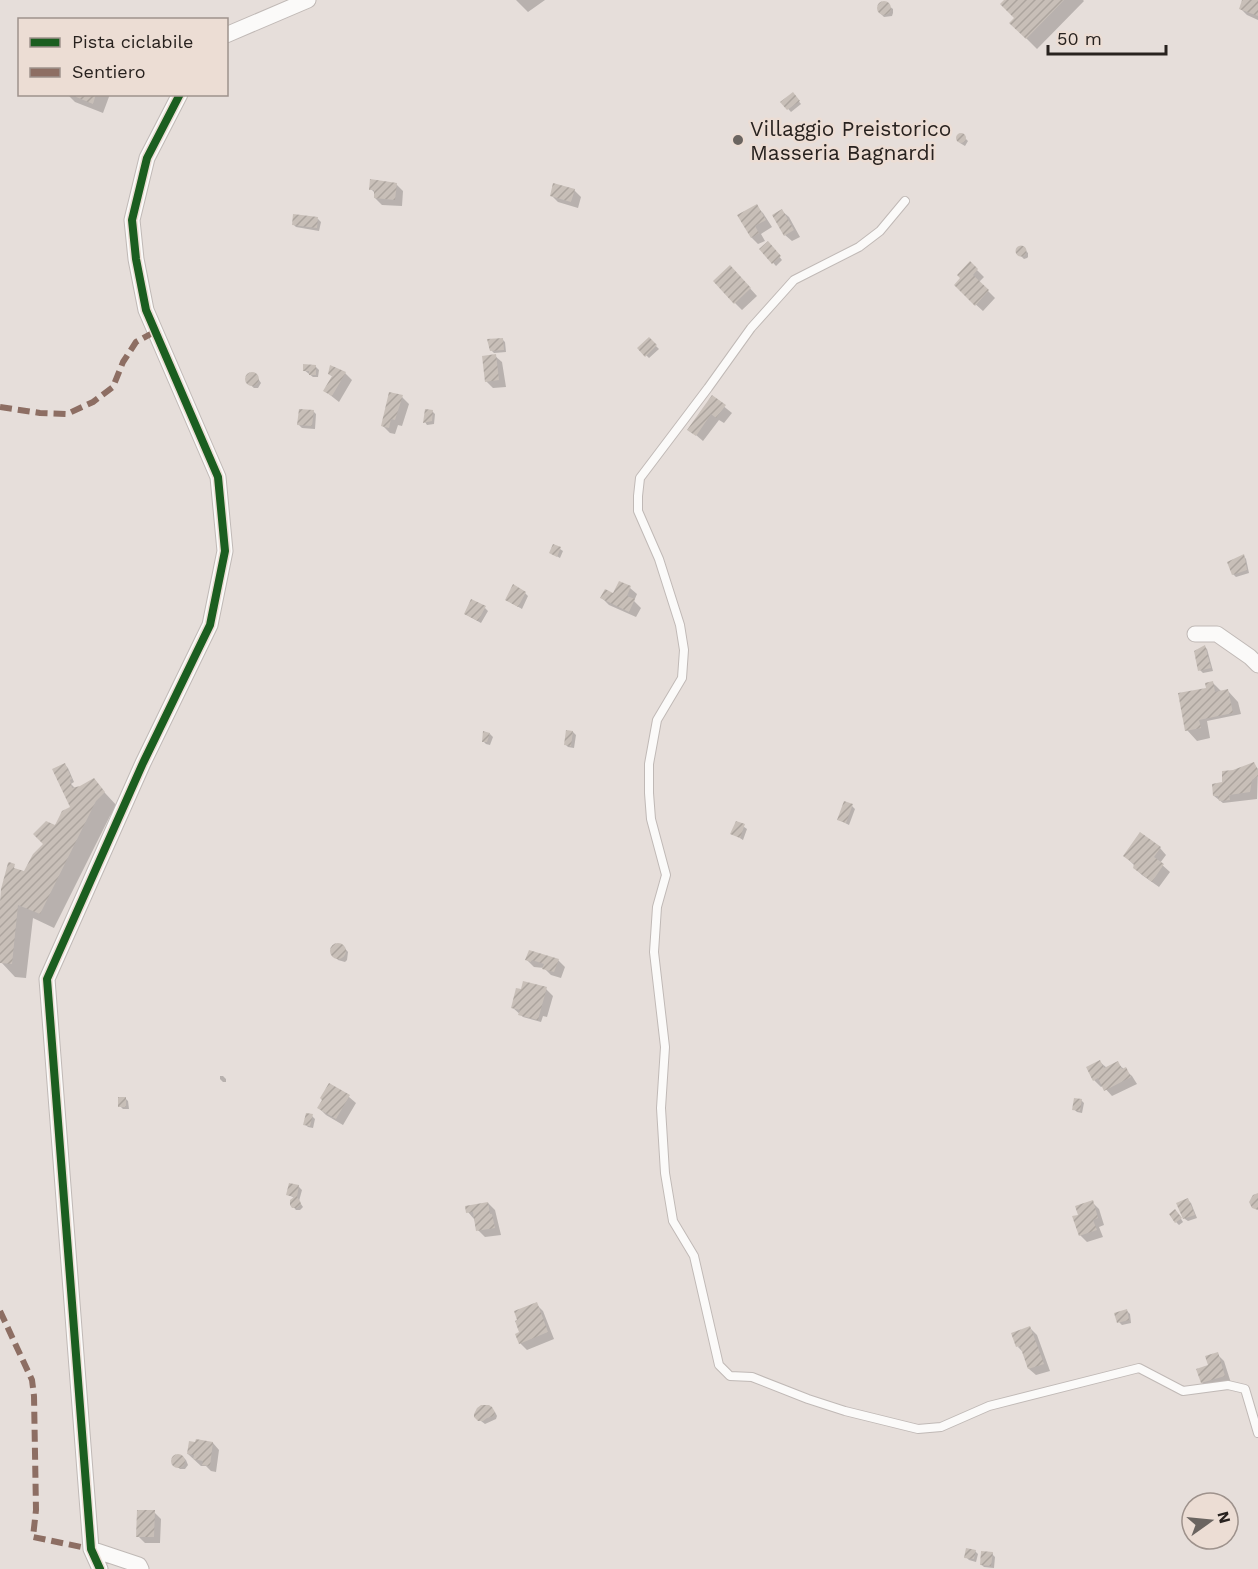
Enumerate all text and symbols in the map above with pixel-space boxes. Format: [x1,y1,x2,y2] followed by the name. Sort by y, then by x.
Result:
[18,18,228,96] legend
[1048,18,1166,56] scale bar
[1057,28,1102,49] text: 50 m
[72,31,193,52] text: Pista ciclabile
[72,61,146,82] text: Sentiero
[750,116,951,165] place label: Villaggio Preistorico Masseria Bagnardi
[731,133,745,147] marker: Villaggio Preistorico Masseria Bagnardi
[1180,1491,1240,1551] north arrow
[1213,1509,1235,1525] text: N

